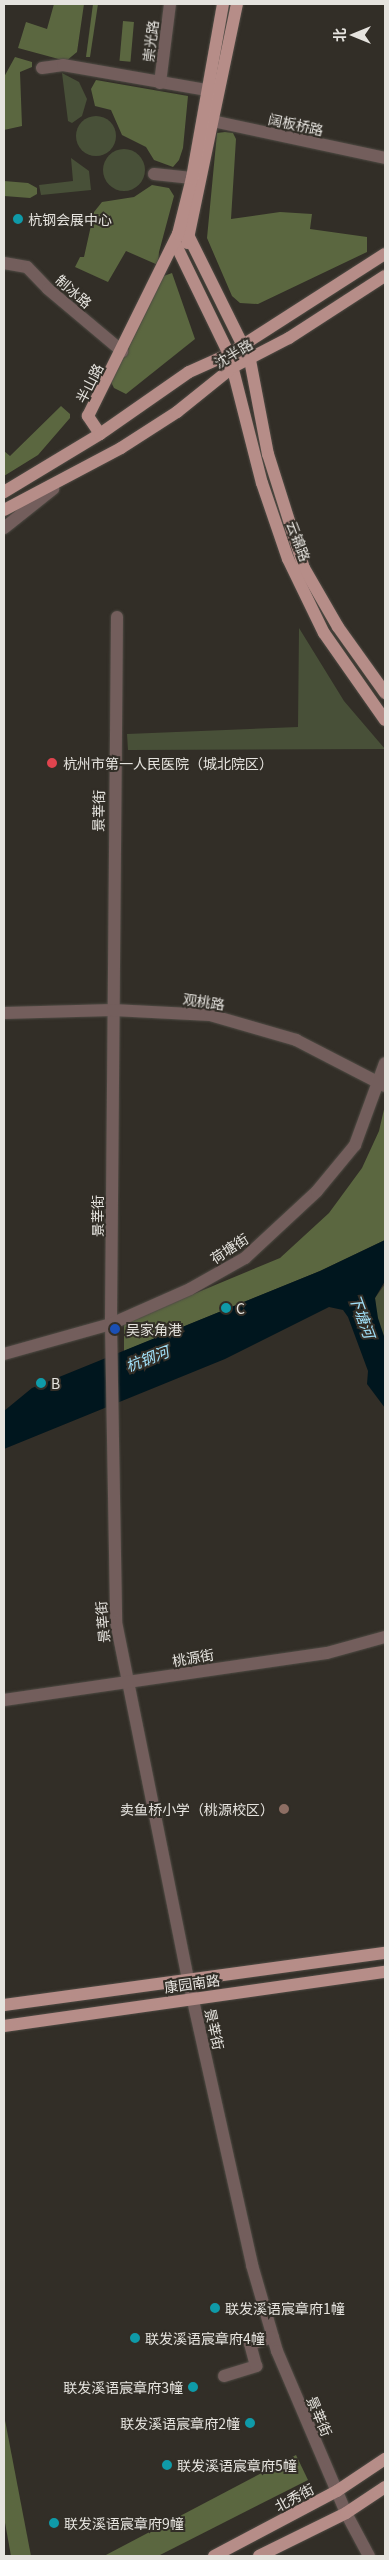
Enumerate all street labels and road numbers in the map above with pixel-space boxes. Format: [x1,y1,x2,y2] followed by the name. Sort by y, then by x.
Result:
[139,19,161,63] street label: 崇光路
[267,110,325,138] street label: 阔板桥路
[53,271,95,311] street label: 制冰路
[211,335,255,371] street label: 沈半路
[72,360,106,406] street label: 半山路
[284,518,314,564] street label: 云锦路
[89,790,107,832] street label: 景莘街
[182,990,226,1012] street label: 观桃路
[89,1195,105,1237] street label: 景莘街
[207,1230,251,1266] street label: 荷塘街
[92,1600,112,1644] street label: 景莘街
[171,1645,215,1669] street label: 桃源街
[163,1971,221,1995] street label: 康园南路
[202,2007,228,2051] street label: 景莘街
[304,2393,336,2439] street label: 景莘街
[272,2480,316,2514] street label: 北秀街

